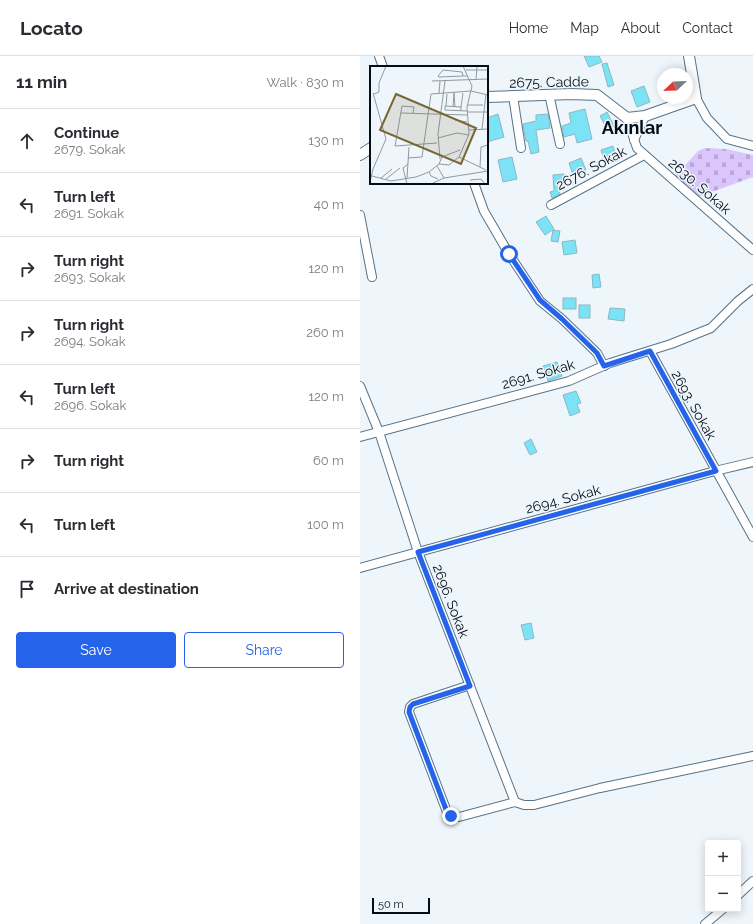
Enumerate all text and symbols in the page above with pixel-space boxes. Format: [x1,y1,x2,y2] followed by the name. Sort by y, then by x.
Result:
[20,17,83,39] text: Locato
[509,20,548,36] text: Home
[570,20,599,36] text: Map
[621,20,660,36] text: About
[682,20,733,36] text: Contact
[370,66,488,184] inset map
[657,68,693,104] north arrow
[16,72,67,92] text: 11 min
[509,73,589,91] street label: 2675. Cadde
[267,75,344,90] text: Walk · 830 m
[602,117,662,138] district label: Akınlar
[54,124,119,142] text: Continue
[16,130,38,152] icon: ahead
[308,133,344,148] text: 130 m
[54,142,125,157] text: 2679. Sokak
[553,143,629,193] street label: 2676. Sokak
[666,155,735,218] street label: 2630. Sokak
[54,188,115,206] text: Turn left
[16,194,38,216] icon: left
[314,197,344,212] text: 40 m
[54,206,124,221] text: 2691. Sokak
[500,245,518,263] route start
[54,252,124,270] text: Turn right
[16,258,38,280] icon: right
[308,261,344,276] text: 120 m
[54,270,125,285] text: 2693. Sokak
[54,316,124,334] text: Turn right
[16,322,38,344] icon: right
[306,325,344,340] text: 260 m
[54,334,126,349] text: 2694. Sokak
[500,356,577,392] street label: 2691. Sokak
[668,367,720,443] street label: 2693. Sokak
[54,380,115,398] text: Turn left
[16,386,38,408] icon: left
[308,389,344,404] text: 120 m
[54,398,126,413] text: 2696. Sokak
[16,450,38,472] icon: right
[54,452,124,470] text: Turn right
[313,453,344,468] text: 60 m
[524,481,603,517] street label: 2694. Sokak
[16,514,38,536] icon: left
[54,516,115,534] text: Turn left
[307,517,344,532] text: 100 m
[430,562,473,641] street label: 2696. Sokak
[16,578,38,600] icon: arrive
[54,580,199,598] text: Arrive at destination
[16,632,176,668] button: Save
[184,632,344,668] button: Share
[442,807,460,825] route end
[705,840,741,912] map controls
[705,840,741,876] button: +
[705,876,741,912] button: −
[372,896,430,915] scale bar
[378,898,404,911] text: 50 m

